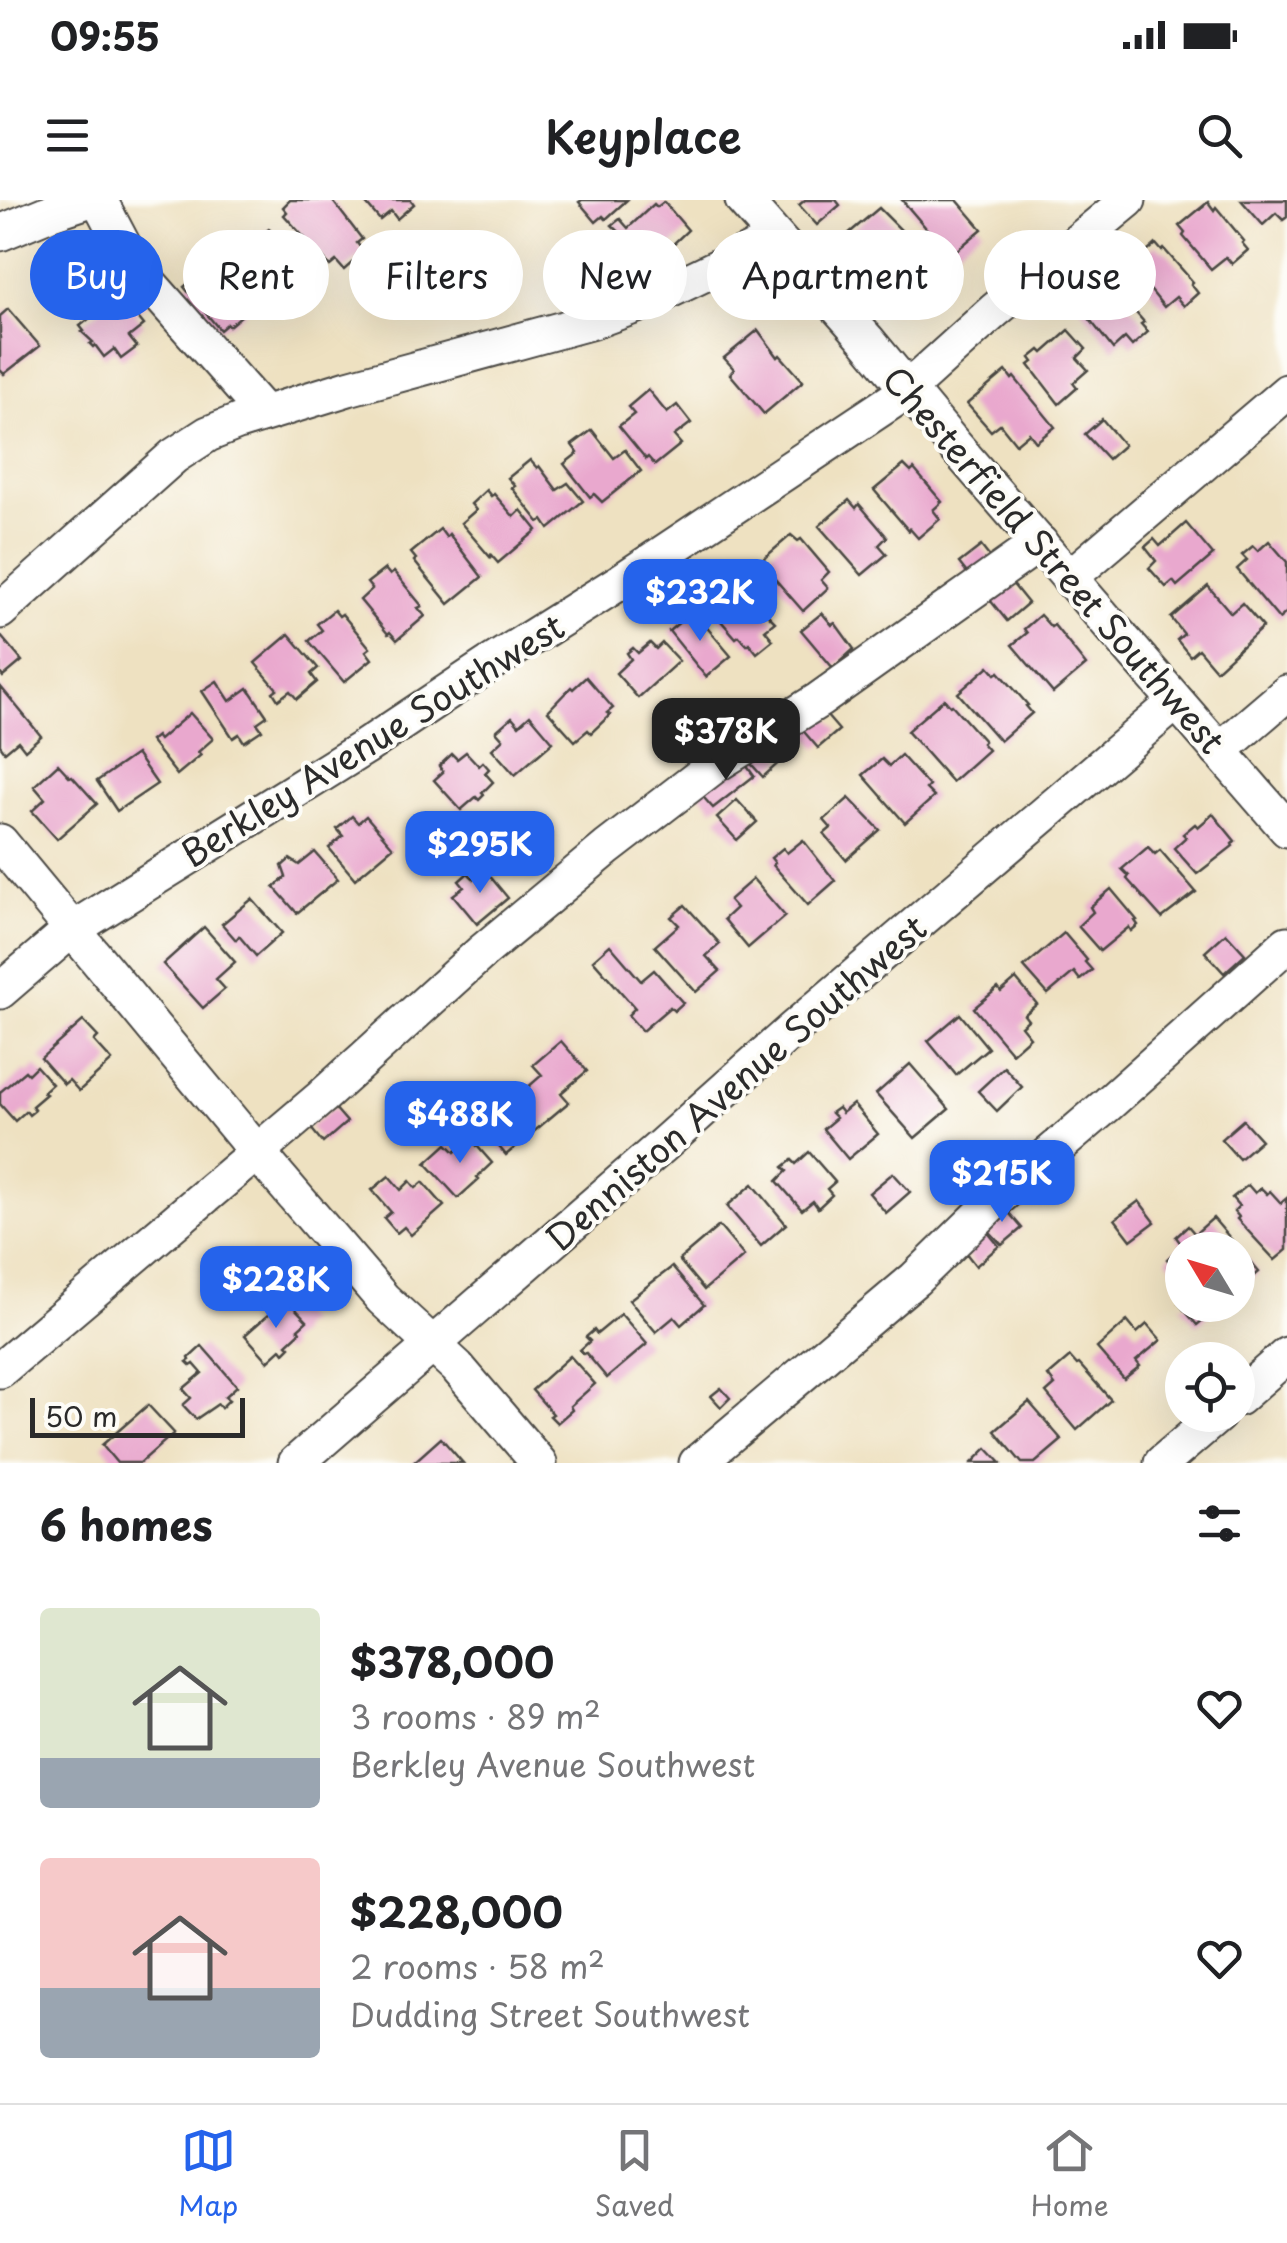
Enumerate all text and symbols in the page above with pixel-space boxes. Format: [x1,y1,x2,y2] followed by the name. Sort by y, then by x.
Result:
[50,7,160,64] text: 09:55
[545,101,742,169] text: Keyplace
[40,108,95,163] icon: menu
[1192,108,1247,163] icon: search
[30,230,163,320] chip: Buy
[183,230,329,320] chip: Rent
[349,230,523,320] chip: Filters
[543,230,687,320] chip: New
[707,230,964,320] chip: Apartment
[984,230,1156,320] chip: House
[871,353,1239,765] street label: Chesterfield Street Southwest
[630,559,770,644] pin: $232K
[645,567,755,615] text: $232K
[170,599,574,879] street label: Berkley Avenue Southwest
[656,698,796,783] pin: $378K
[674,706,778,754] text: $378K
[410,811,550,896] pin: $295K
[427,819,533,867] text: $295K
[533,901,937,1263] street label: Denniston Avenue Southwest
[390,1081,530,1166] pin: $488K
[407,1089,513,1137] text: $488K
[932,1140,1072,1225] pin: $215K
[952,1148,1052,1196] text: $215K
[1165,1232,1255,1322] north arrow
[1165,1232,1255,1432] map controls
[206,1246,346,1331] pin: $228K
[222,1254,330,1302] text: $228K
[1165,1342,1255,1432] button: locate
[30,1393,245,1438] scale bar
[45,1394,118,1437] text: 50 m
[40,1492,213,1555] text: 6 homes
[1192,1496,1247,1551] icon: filters
[350,1629,554,1692] text: $378,000
[120,1648,240,1768] icon: home
[1192,1681,1247,1736] icon: heart
[350,1692,601,1740] text: 3 rooms · 89 m²
[350,1740,755,1788] text: Berkley Avenue Southwest
[350,1879,563,1942] text: $228,000
[120,1898,240,2018] icon: home
[1192,1931,1247,1986] icon: heart
[350,1942,605,1990] text: 2 rooms · 58 m²
[350,1990,750,2038] text: Dudding Street Southwest
[178,2123,238,2226] tab: Map
[595,2123,674,2226] tab: Saved
[1031,2123,1109,2226] tab: Home

